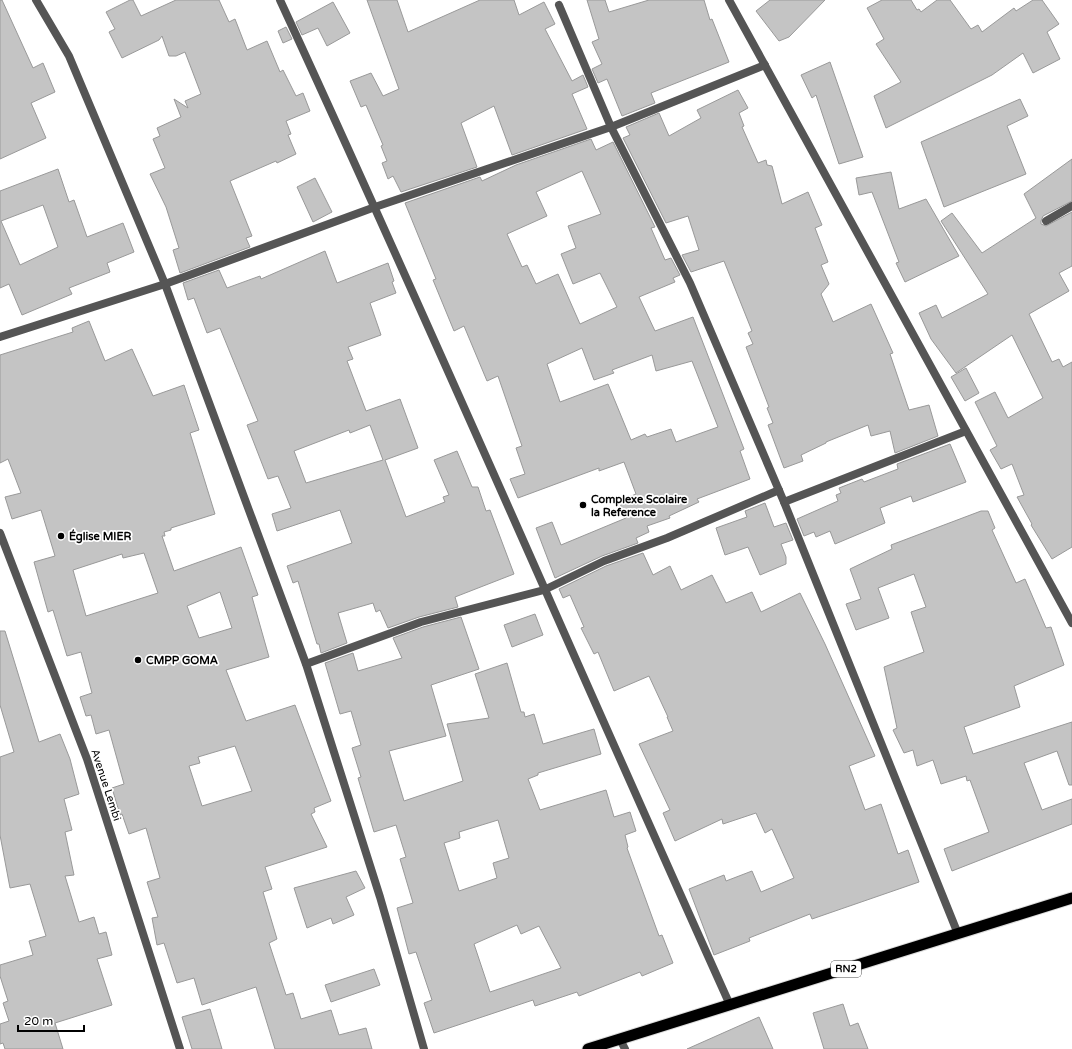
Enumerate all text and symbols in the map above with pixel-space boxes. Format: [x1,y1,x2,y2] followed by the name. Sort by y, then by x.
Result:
[591,493,688,519] place label: Complexe Scolaire la Reference
[578,500,588,510] marker: Complexe Scolaire la Reference
[69,529,131,544] place label: Église MIER
[56,531,66,541] marker: Église MIER
[146,654,218,667] place label: CMPP GOMA
[133,655,143,665] marker: CMPP GOMA
[88,748,124,822] street label: Avenue Lembi
[831,961,861,977] road number: RN2
[18,1007,84,1033] scale bar
[24,1014,53,1028] text: 20 m

